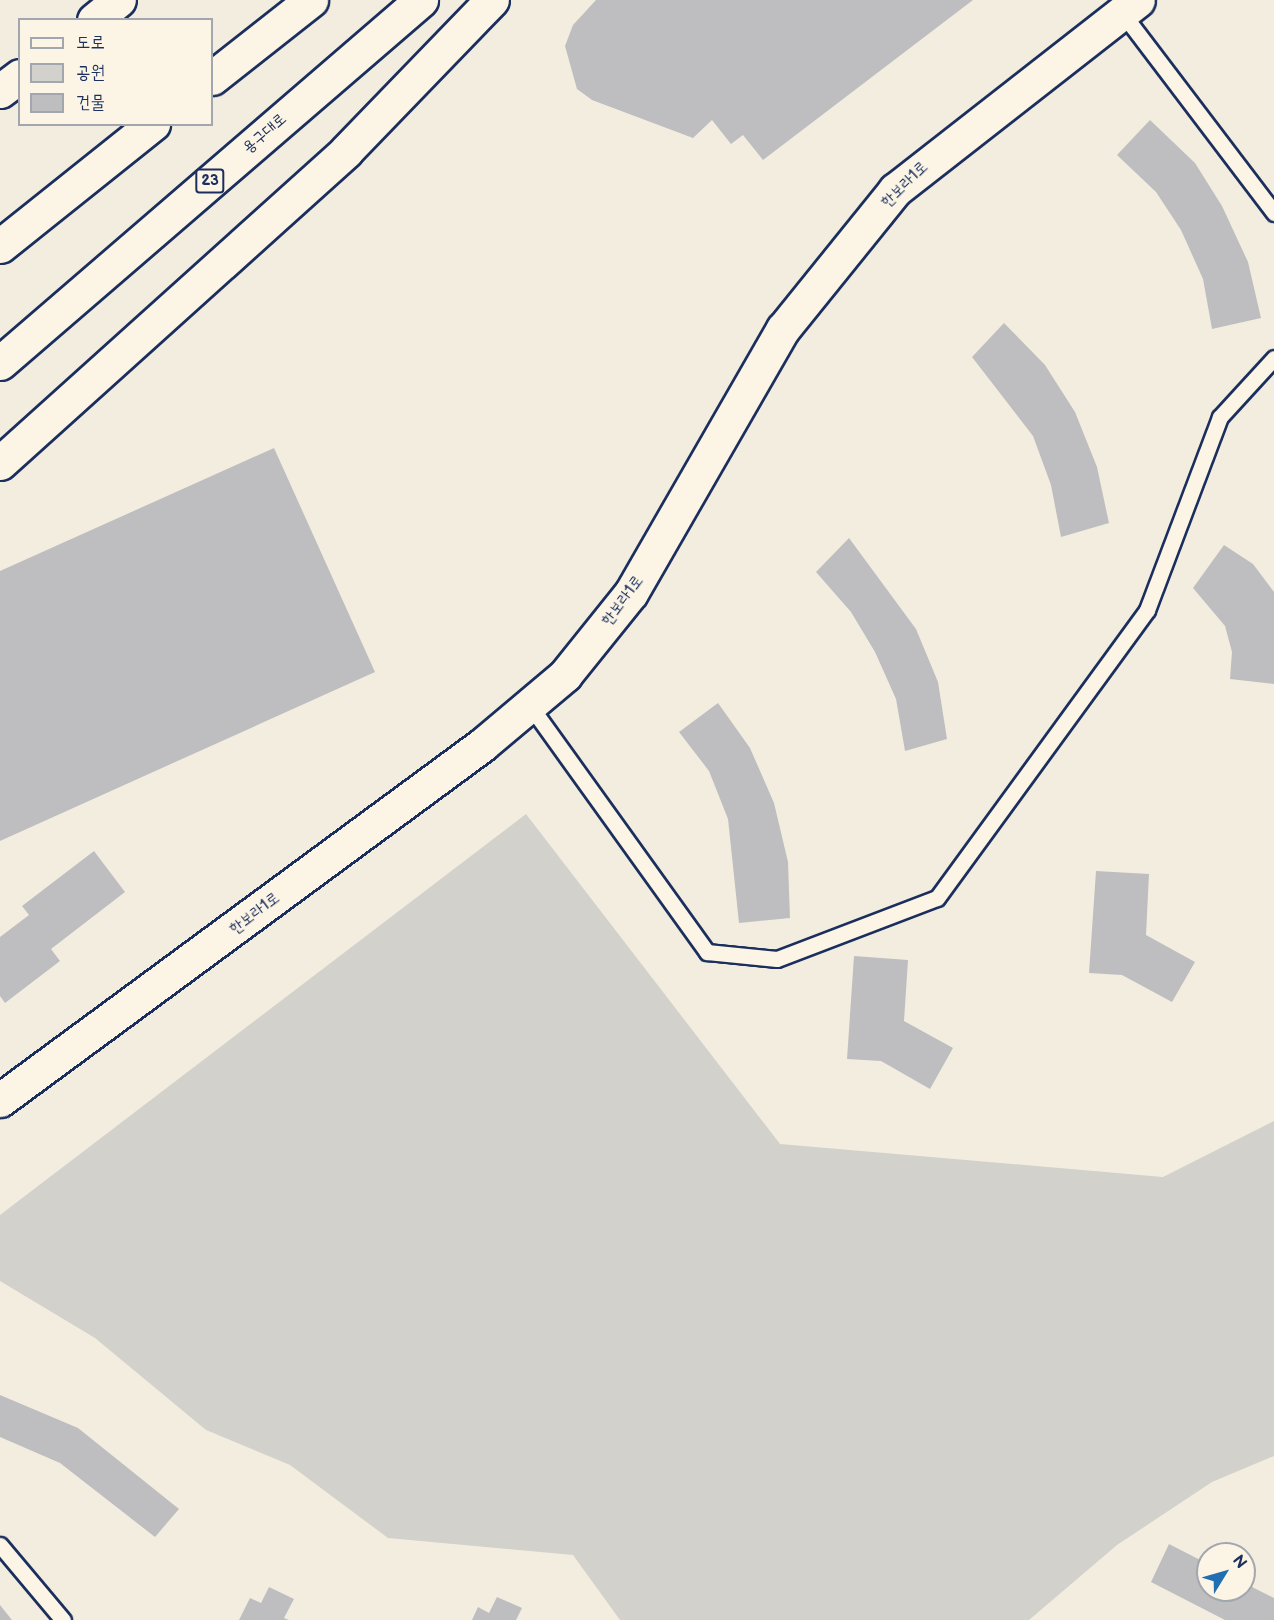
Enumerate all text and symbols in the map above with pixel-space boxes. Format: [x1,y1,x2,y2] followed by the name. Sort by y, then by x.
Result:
[18,18,213,126] legend
[76,32,105,53] text: 도로
[76,62,105,83] text: 공원
[76,92,105,113] text: 건물
[239,110,291,158] street label: 용구대로
[878,158,932,212] street label: 한보라1로
[195,169,225,193] road number: 23
[598,572,648,630] street label: 한보라1로
[226,889,284,939] street label: 한보라1로
[1196,1542,1256,1602] north arrow
[1228,1552,1250,1573] text: N

